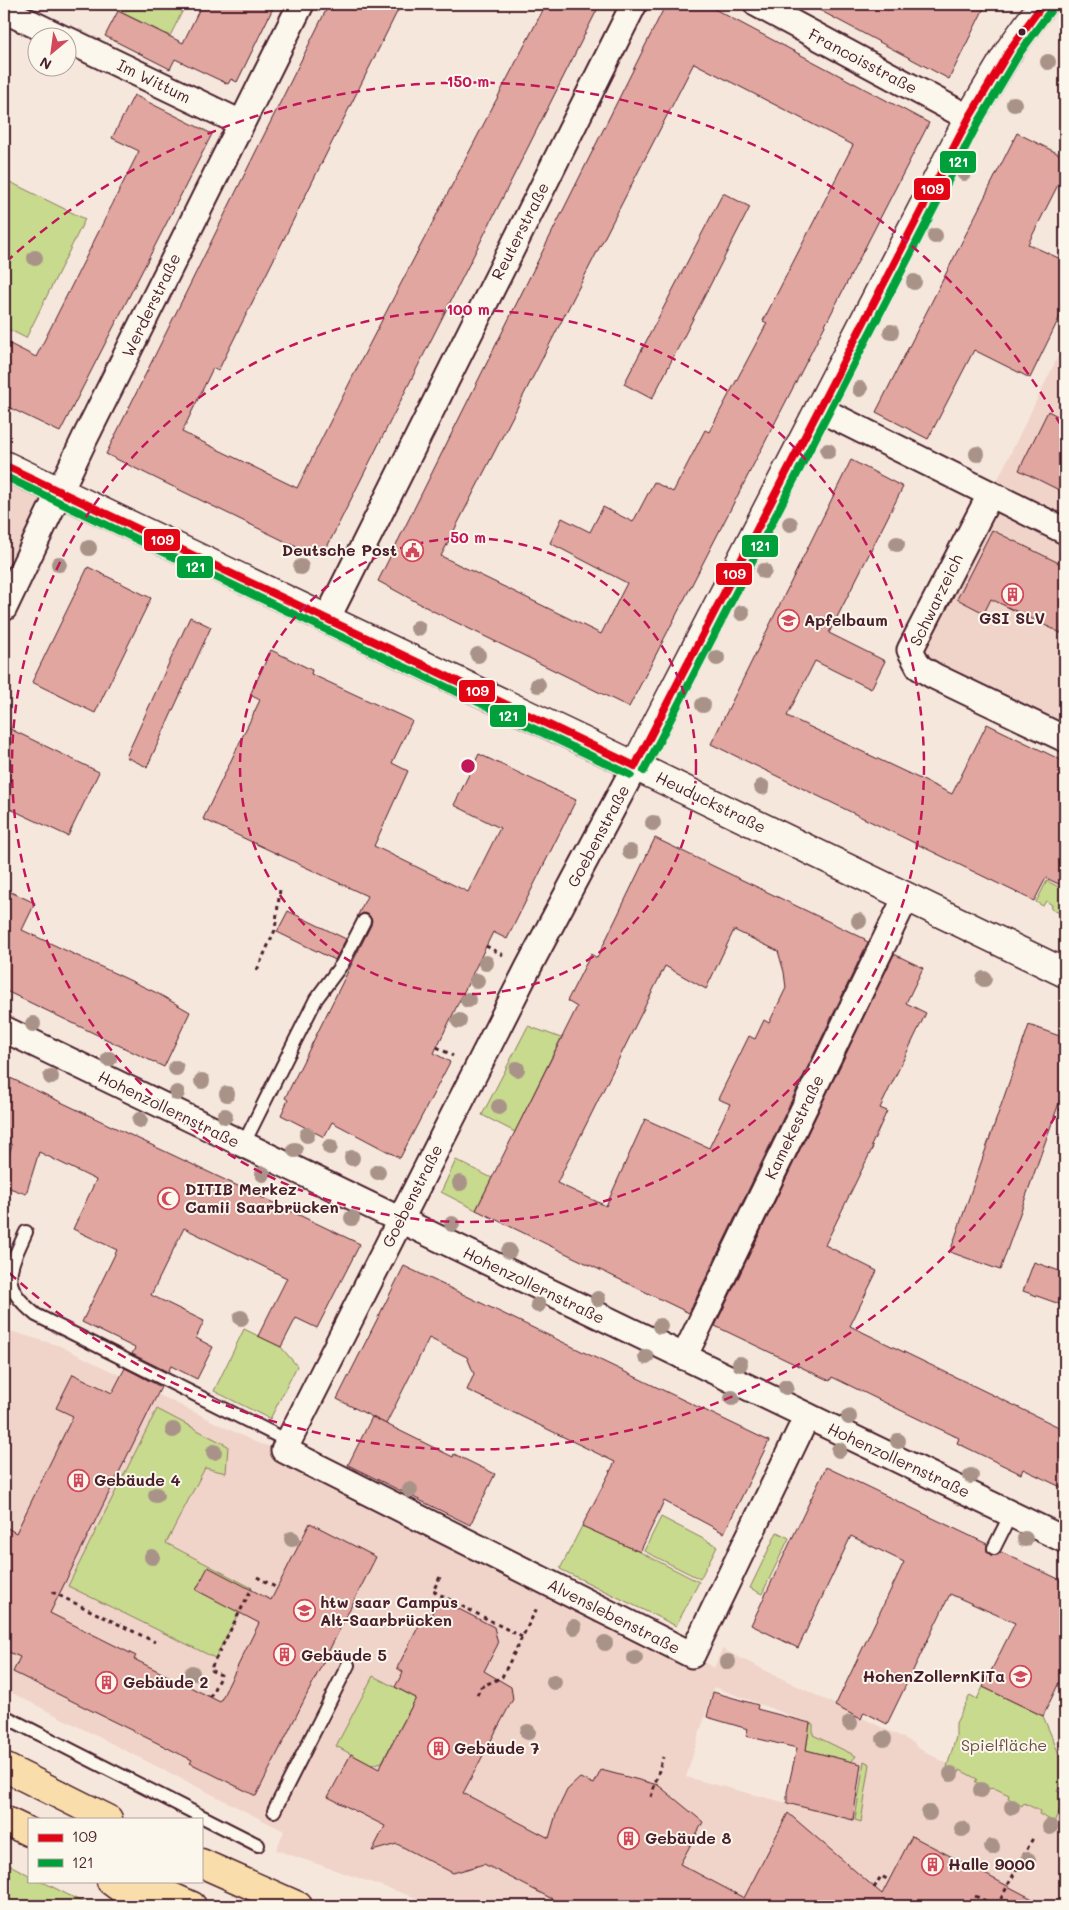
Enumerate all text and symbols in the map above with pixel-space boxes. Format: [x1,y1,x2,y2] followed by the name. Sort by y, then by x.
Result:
[805,23,921,98] street label: Francoisstraße
[1017,27,1027,37] unlabelled marker
[28,28,78,78] north arrow
[36,53,55,75] text: N
[114,54,195,107] street label: Im Wittum
[447,71,489,91] text: 150 m
[939,150,977,174] line badge: 121
[948,152,968,171] text: 121
[913,177,951,201] line badge: 109
[486,178,553,283] street label: Reuterstraße
[920,179,944,198] text: 109
[116,249,185,360] street label: Werderstraße
[446,299,490,319] text: 100 m
[450,527,486,547] text: 50 m
[143,528,181,552] line badge: 109
[150,530,174,549] text: 109
[741,534,779,558] line badge: 121
[750,536,770,555] text: 121
[401,538,425,562] public building icon: Deutsche Post
[282,539,397,560] place label: Deutsche Post
[904,550,967,649] street label: Schwarzeich
[176,555,214,579] line badge: 121
[185,557,205,576] text: 121
[715,562,753,586] line badge: 109
[722,564,746,583] text: 109
[1000,582,1024,606] building icon: GSI SLV
[979,607,1045,628] place label: GSI SLV
[776,608,800,632] school or university icon: Apfelbaum
[804,609,888,630] place label: Apfelbaum
[458,679,496,703] line badge: 109
[465,681,489,700] text: 109
[489,704,527,728] line badge: 121
[498,706,518,725] text: 121
[459,757,477,775] centre of rings
[653,766,770,837] street label: Heuduckstraße
[562,781,633,891] street label: Goebenstraße
[95,1065,243,1152] street label: Hohenzollernstraße
[759,1071,828,1182] street label: Kamekestraße
[377,1141,447,1251] street label: Goebenstraße
[185,1178,339,1217] place label: DITIB Merkez Camii Saarbrücken
[157,1186,181,1210] mosque icon: DITIB Merkez Camii Saarbrücken
[460,1241,608,1328] street label: Hohenzollernstraße
[825,1417,974,1502] street label: Hohenzollernstraße
[66,1468,90,1492] building icon: Gebäude 4
[94,1469,181,1490] place label: Gebäude 4
[544,1573,684,1658] street label: Alvenslebenstraße
[320,1591,458,1630] place label: htw saar Campus Alt-Saarbrücken
[292,1599,316,1623] school or university icon: htw saar Campus Alt-Saarbrücken
[273,1643,297,1667] building icon: Gebäude 5
[301,1644,387,1665] place label: Gebäude 5
[1009,1664,1033,1688] school or university icon: HohenZollernKiTa
[862,1665,1005,1686] place label: HohenZollernKiTa
[95,1670,119,1694] building icon: Gebäude 2
[123,1671,208,1692] place label: Gebäude 2
[961,1734,1047,1755] park label: Spielfläche
[426,1736,450,1760] building icon: Gebäude 7
[454,1737,539,1758] place label: Gebäude 7
[28,1818,202,1882] legend
[72,1826,97,1846] text: 109
[617,1826,641,1850] building icon: Gebäude 8
[645,1827,731,1848] place label: Gebäude 8
[72,1852,94,1872] text: 121
[920,1852,944,1876] building icon: Halle 9000
[948,1853,1035,1874] place label: Halle 9000

